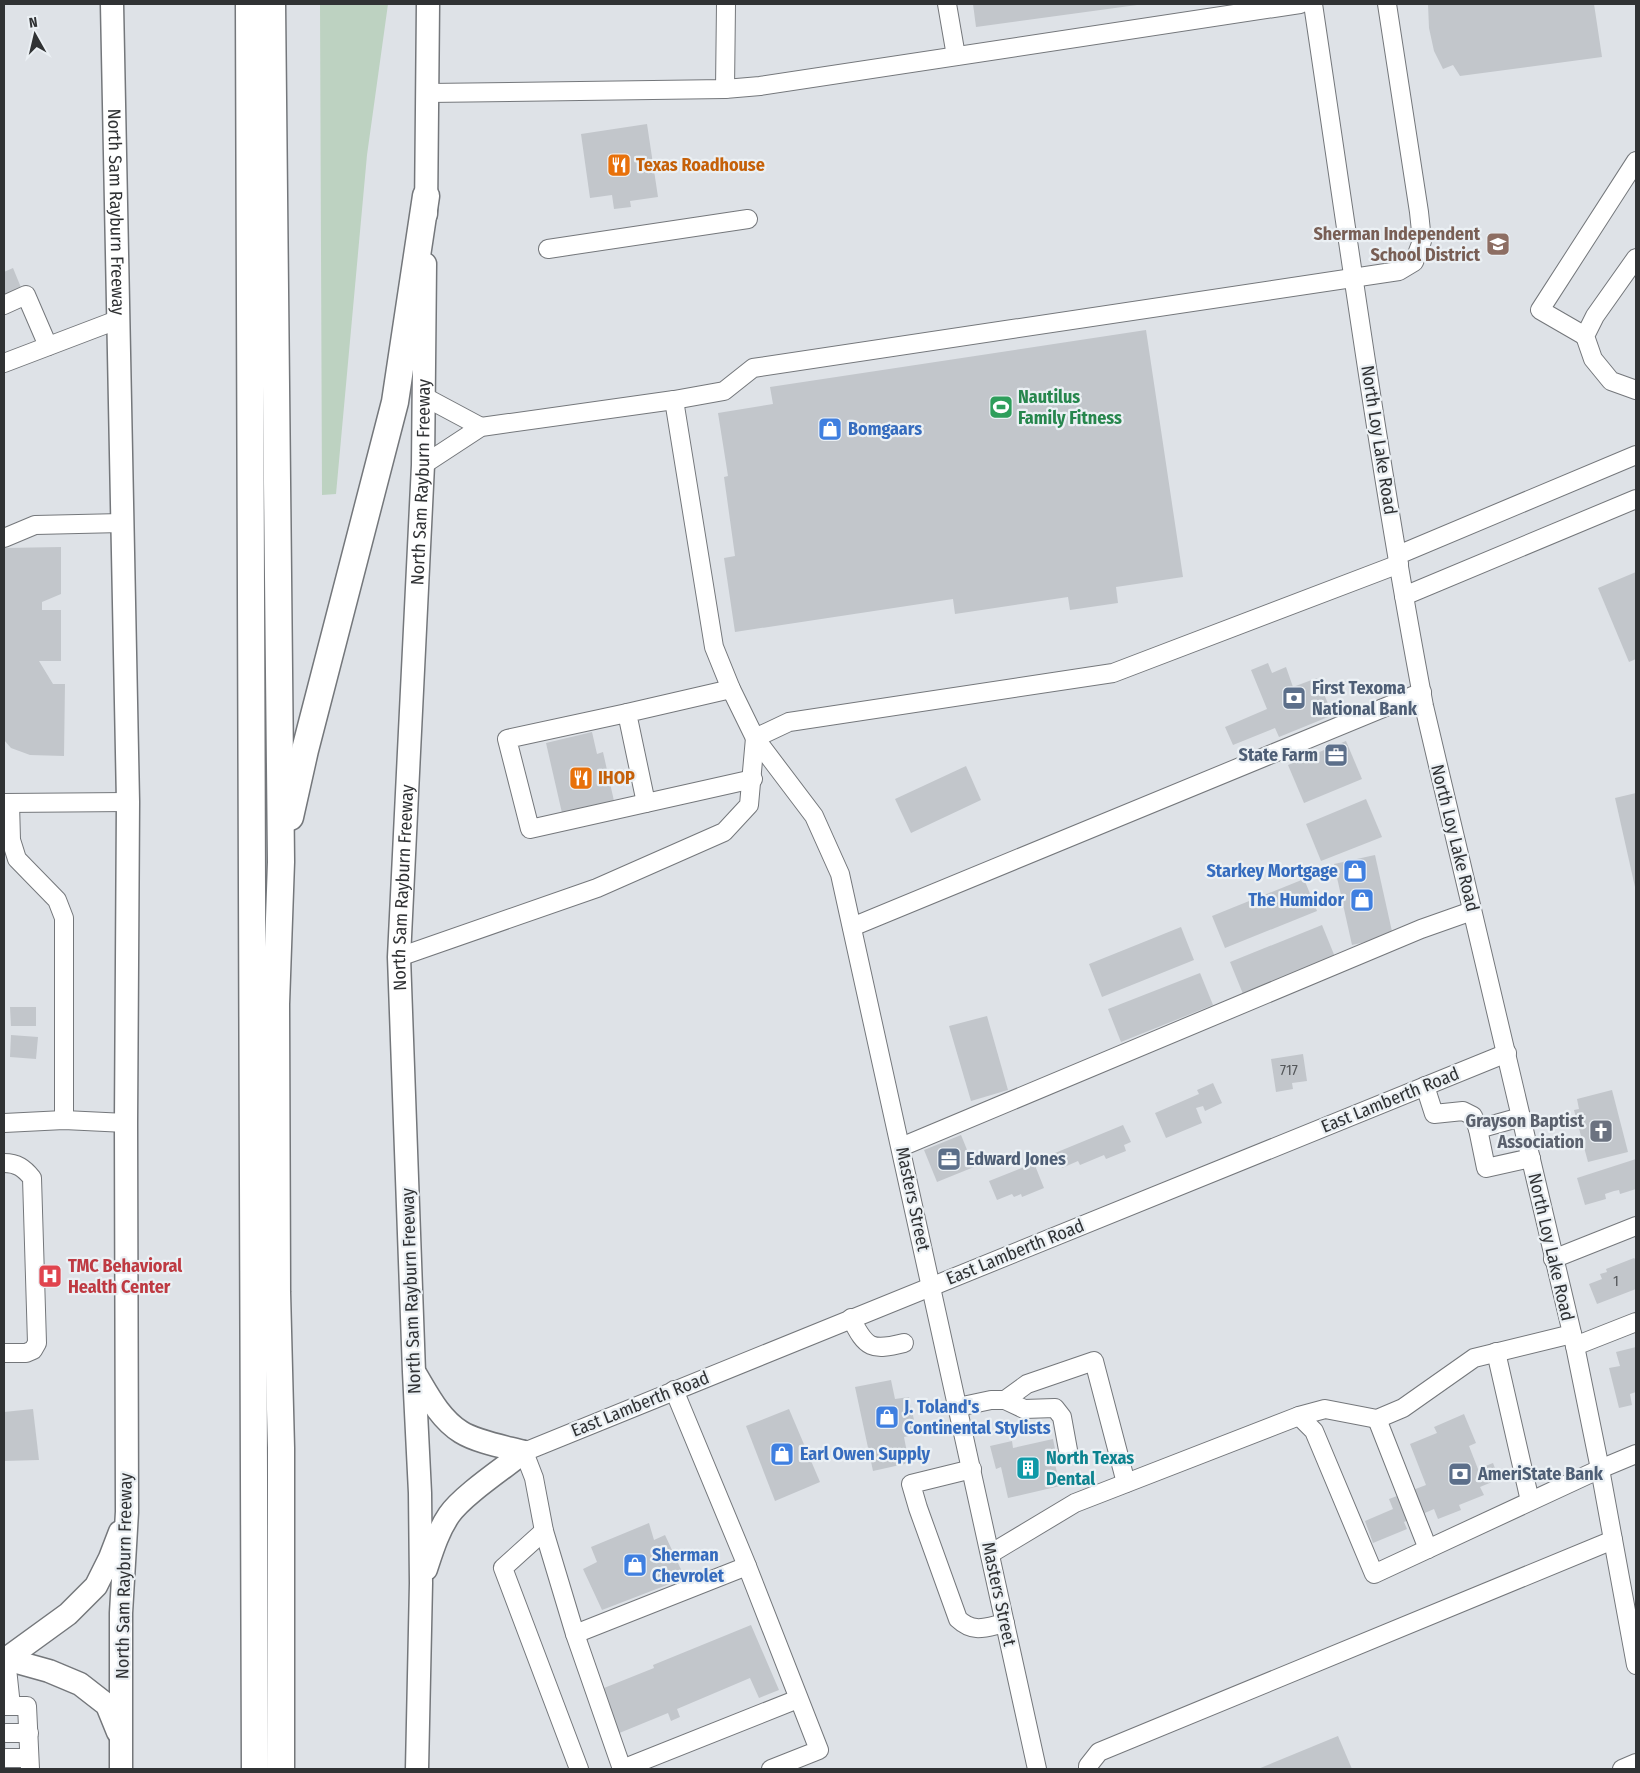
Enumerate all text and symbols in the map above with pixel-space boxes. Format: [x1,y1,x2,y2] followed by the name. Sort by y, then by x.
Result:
[10,10,60,60] north arrow
[28,14,39,32] text: N
[103,109,129,315] street label: North Sam Rayburn Freeway
[606,152,632,178] restaurant icon: Texas Roadhouse
[636,154,765,176] place label: Texas Roadhouse
[1313,223,1481,266] place label: Sherman Independent School District
[1485,231,1511,257] school or university icon: Sherman Independent School District
[1356,364,1402,516] street label: North Loy Lake Road
[406,379,435,586] street label: North Sam Rayburn Freeway
[1018,386,1122,429] place label: Nautilus Family Fitness
[988,394,1014,420] sports icon: Nautilus Family Fitness
[817,416,843,442] shop icon: Bomgaars
[848,418,922,440] place label: Bomgaars
[1312,677,1418,720] place label: First Texoma National Bank
[1281,685,1307,711] bank icon: First Texoma National Bank
[1323,742,1349,768] office icon: State Farm
[1239,744,1318,766] place label: State Farm
[1426,762,1484,914] street label: North Loy Lake Road
[568,765,594,791] restaurant icon: IHOP
[598,767,635,789] place label: IHOP
[388,784,418,991] street label: North Sam Rayburn Freeway
[1342,858,1368,884] shop icon: Starkey Mortgage
[1207,860,1338,882] place label: Starkey Mortgage
[1349,887,1375,913] shop icon: The Humidor
[1248,889,1344,911] place label: The Humidor
[1280,1061,1298,1079] house number: 717
[1318,1062,1462,1138] street label: East Lamberth Road
[1466,1110,1585,1153] place label: Grayson Baptist Association
[1588,1118,1614,1144] church icon: Grayson Baptist Association
[891,1145,935,1253] street label: Masters Street
[936,1146,962,1172] office icon: Edward Jones
[966,1148,1066,1170] place label: Edward Jones
[1523,1171,1579,1323] street label: North Loy Lake Road
[396,1188,426,1394] street label: North Sam Rayburn Freeway
[943,1214,1087,1290] street label: East Lamberth Road
[68,1255,182,1298] place label: TMC Behavioral Health Center
[37,1263,63,1289] hospital icon: TMC Behavioral Health Center
[1613,1272,1619,1290] house number: 1
[568,1366,712,1442] street label: East Lamberth Road
[903,1396,1051,1439] place label: J. Toland's Continental Stylists
[874,1404,900,1430] shop icon: J. Toland's Continental Stylists
[769,1441,795,1467] shop icon: Earl Owen Supply
[800,1443,930,1465] place label: Earl Owen Supply
[1046,1447,1134,1490] place label: North Texas Dental
[1015,1455,1041,1481] building icon: North Texas Dental
[1447,1461,1473,1487] bank icon: AmeriState Bank
[1477,1463,1604,1485] place label: AmeriState Bank
[111,1473,137,1679] street label: North Sam Rayburn Freeway
[977,1540,1021,1648] street label: Masters Street
[652,1544,725,1587] place label: Sherman Chevrolet
[622,1552,648,1578] shop icon: Sherman Chevrolet

